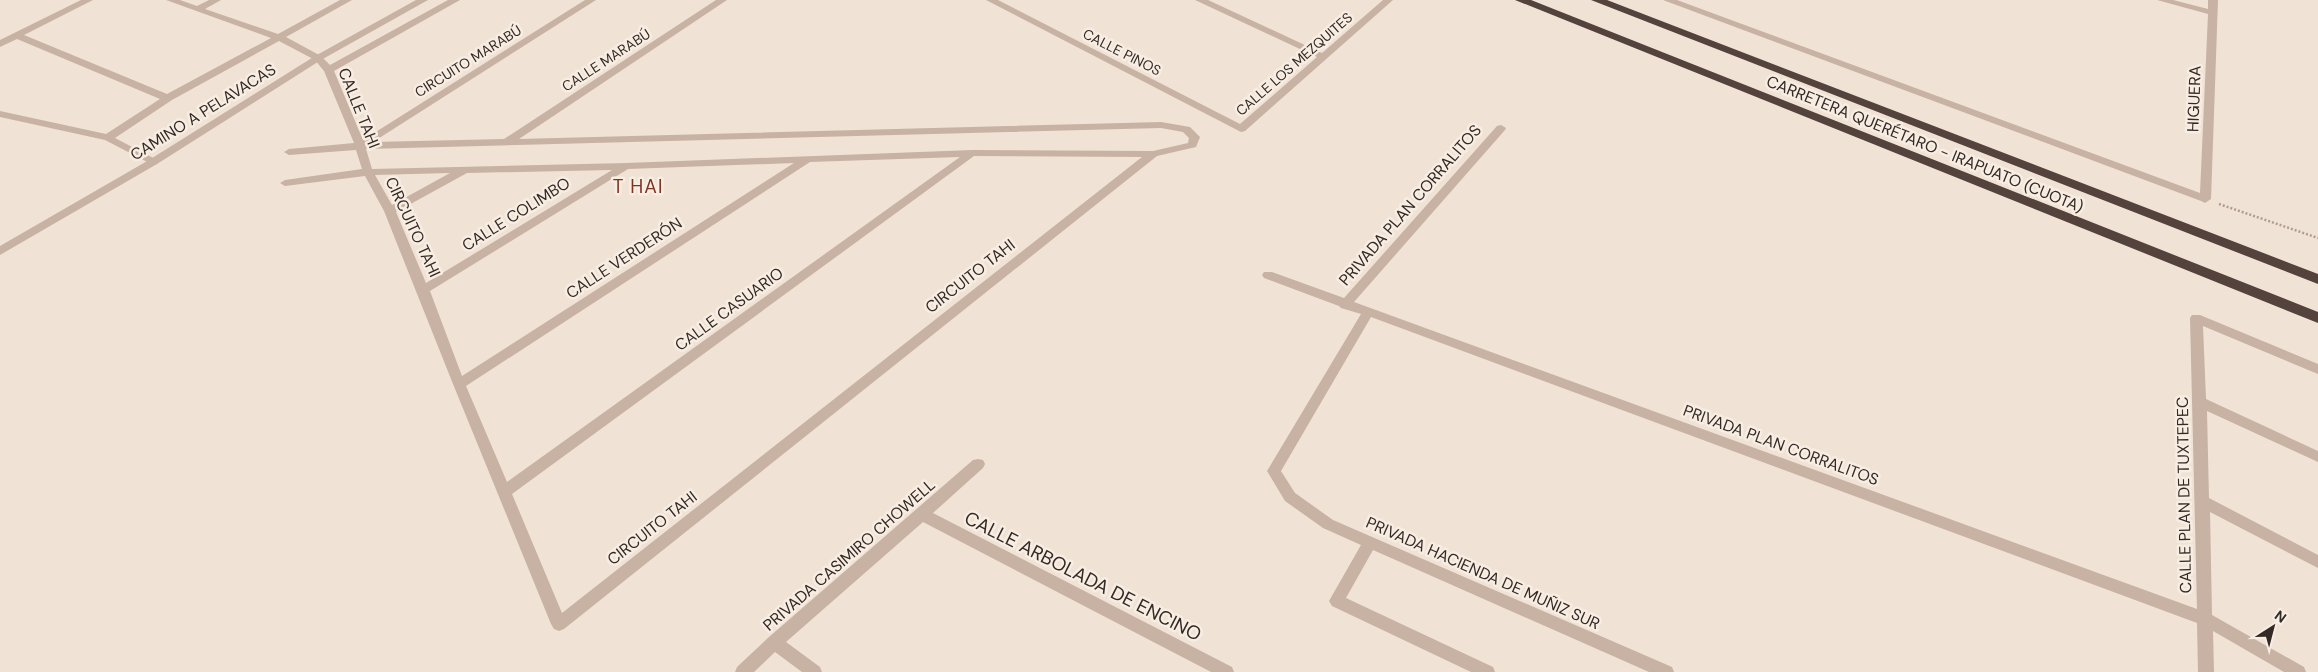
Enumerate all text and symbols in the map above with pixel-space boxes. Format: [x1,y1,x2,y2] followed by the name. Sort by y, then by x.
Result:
[1232,8,1356,120] street label: CALLE LOS MEZQUITES
[411,21,525,101] street label: CIRCUITO MARABÚ
[558,25,654,95] street label: CALLE MARABÚ
[1080,25,1164,79] street label: CALLE PINOS
[126,59,280,165] street label: CAMINO A PELAVACAS
[333,65,385,151] street label: CALLE TAHI
[2182,65,2206,133] street label: HIGUERA
[1763,71,2087,217] street label: CARRETERA QUERÉTARO - IRAPUATO (CUOTA)
[1334,120,1486,290] street label: PRIVADA PLAN CORRALITOS
[458,172,574,256] street label: CALLE COLIMBO
[381,173,445,281] street label: CIRCUITO TAHI
[613,174,663,199] district label: T HAI
[562,213,686,303] street label: CALLE VERDERÓN
[921,234,1019,318] street label: CIRCUITO TAHI
[671,262,787,356] street label: CALLE CASUARIO
[2172,396,2196,594] street label: CALLE PLAN DE TUXTEPEC
[1680,400,1882,490] street label: PRIVADA PLAN CORRALITOS
[759,474,939,636] street label: PRIVADA CASIMIRO CHOWELL
[603,486,701,570] street label: CIRCUITO TAHI
[960,505,1206,647] street label: CALLE ARBOLADA DE ENCINO
[1363,512,1603,634] street label: PRIVADA HACIENDA DE MUÑIZ SUR
[2248,602,2298,652] north arrow
[2271,606,2290,627] text: N

